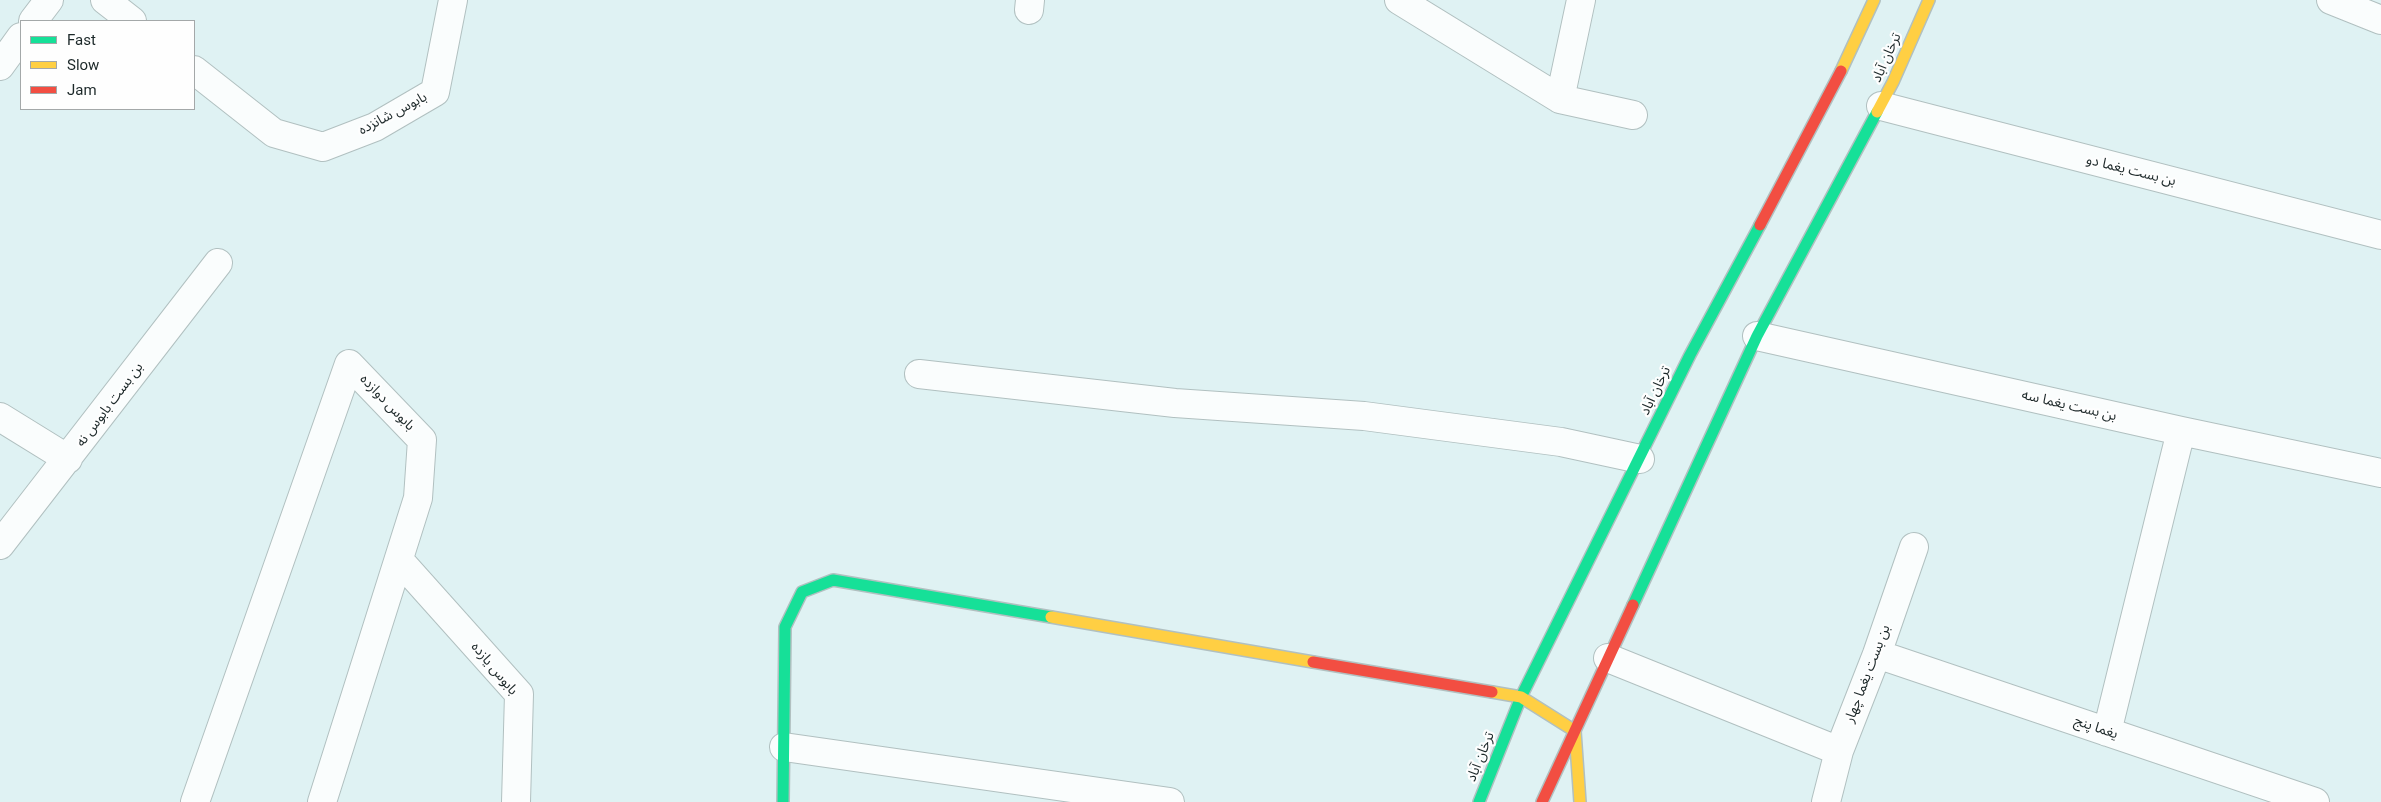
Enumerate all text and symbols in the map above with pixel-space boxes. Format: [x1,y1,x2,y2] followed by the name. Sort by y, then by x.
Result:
[20,20,195,110] legend
[67,31,96,49] text: Fast
[1869,31,1905,85] street label: ترخان آباد
[67,56,99,74] text: Slow
[67,81,97,99] text: Jam
[356,89,430,139] street label: بابوس شانزده
[2084,152,2178,190] street label: بن بست یغما دو
[73,360,147,450] street label: بن بست بابوس نه
[1637,364,1675,418] street label: ترخان آباد
[356,371,418,435] street label: بابوس دوازده
[2020,387,2118,425] street label: بن بست یغما سه
[1842,623,1894,725] street label: بن بست یغما چهار
[467,639,521,699] street label: بابوس یازده
[2072,713,2120,743] street label: یغما پنج
[1463,730,1499,784] street label: ترخان آباد

